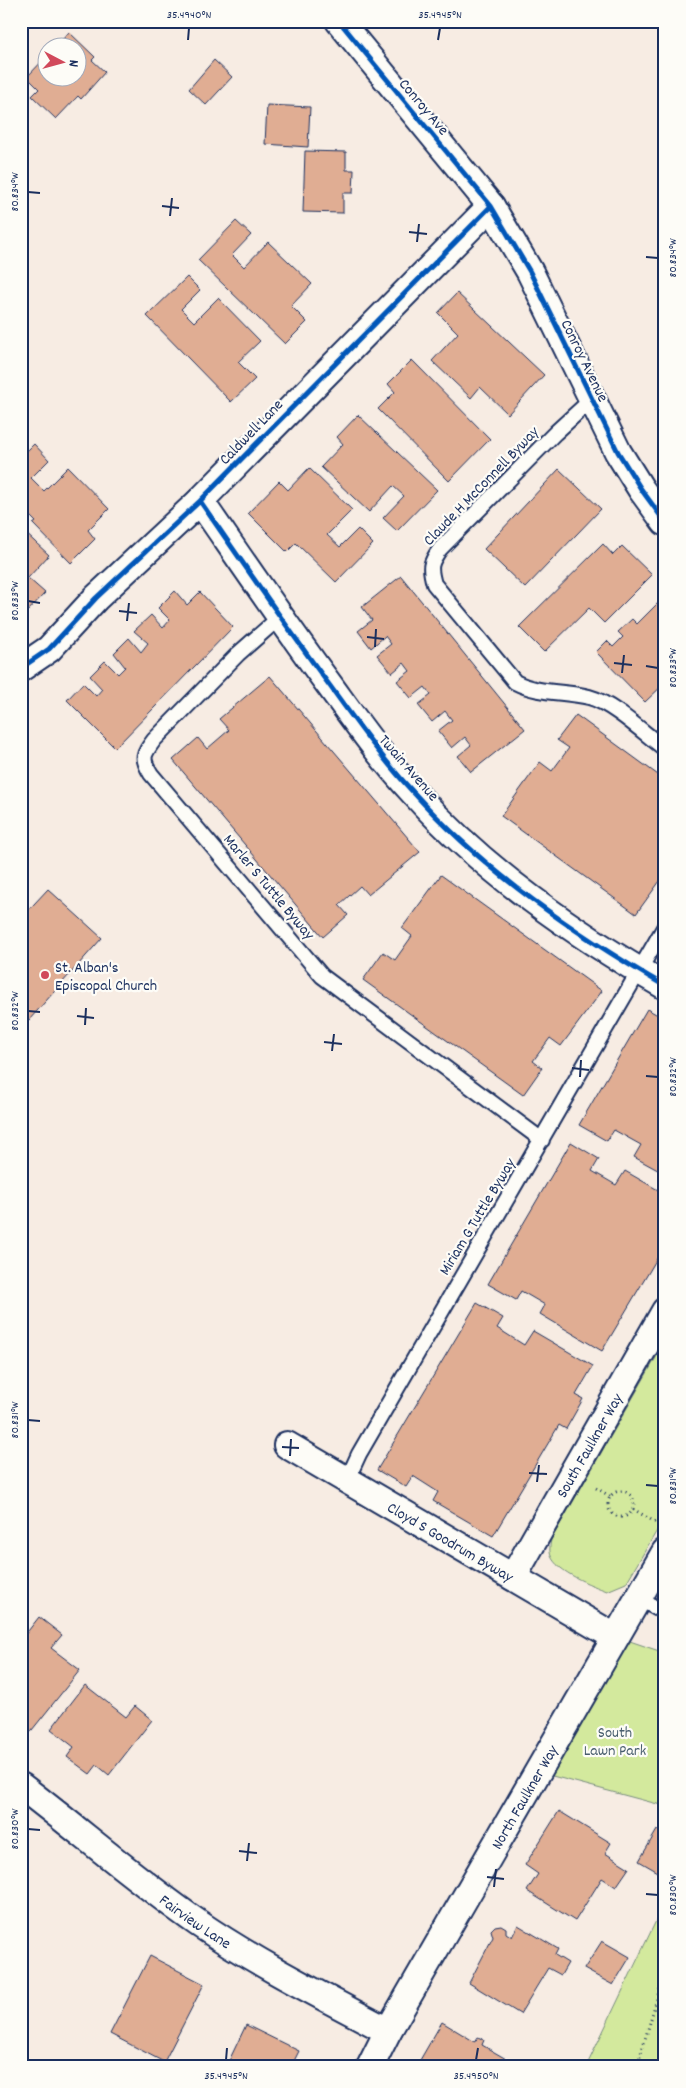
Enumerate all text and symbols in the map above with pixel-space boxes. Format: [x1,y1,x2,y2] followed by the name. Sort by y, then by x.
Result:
[167,7,211,24] text: 35.4940°N
[418,7,462,24] text: 35.4945°N
[38,38,88,88] north arrow
[63,59,83,68] text: N
[392,74,454,141] street label: Conroy Ave
[7,172,24,212] text: 80.834°W
[665,238,682,278] text: 80.834°W
[554,316,614,406] street label: Conroy Avenue
[214,395,289,471] street label: Caldwell Lane
[418,421,545,552] street label: Claude H McConnell Byway
[7,581,24,621] text: 80.833°W
[665,648,682,688] text: 80.833°W
[373,730,444,807] street label: Twain Avenue
[217,830,320,946] street label: Marler S Tuttle Byway
[55,957,157,998] place label: St. Alban's Episcopal Church
[39,969,51,981] marker: St. Alban's Episcopal Church
[7,991,24,1031] text: 80.832°W
[665,1057,682,1097] text: 80.832°W
[434,1154,523,1280] street label: Miriam G Tuttle Byway
[552,1389,630,1503] street label: South Faulkner Way
[7,1401,24,1438] text: 80.831°W
[665,1467,682,1504] text: 80.831°W
[382,1497,518,1589] street label: Cloyd S Goodrum Byway
[584,1722,646,1763] park label: South Lawn Park
[486,1741,565,1854] street label: North Faulkner Way
[7,1809,24,1849] text: 80.830°W
[665,1875,682,1915] text: 80.830°W
[154,1890,235,1956] street label: Fairview Lane
[204,2068,248,2085] text: 35.4945°N
[453,2068,499,2085] text: 35.4950°N

